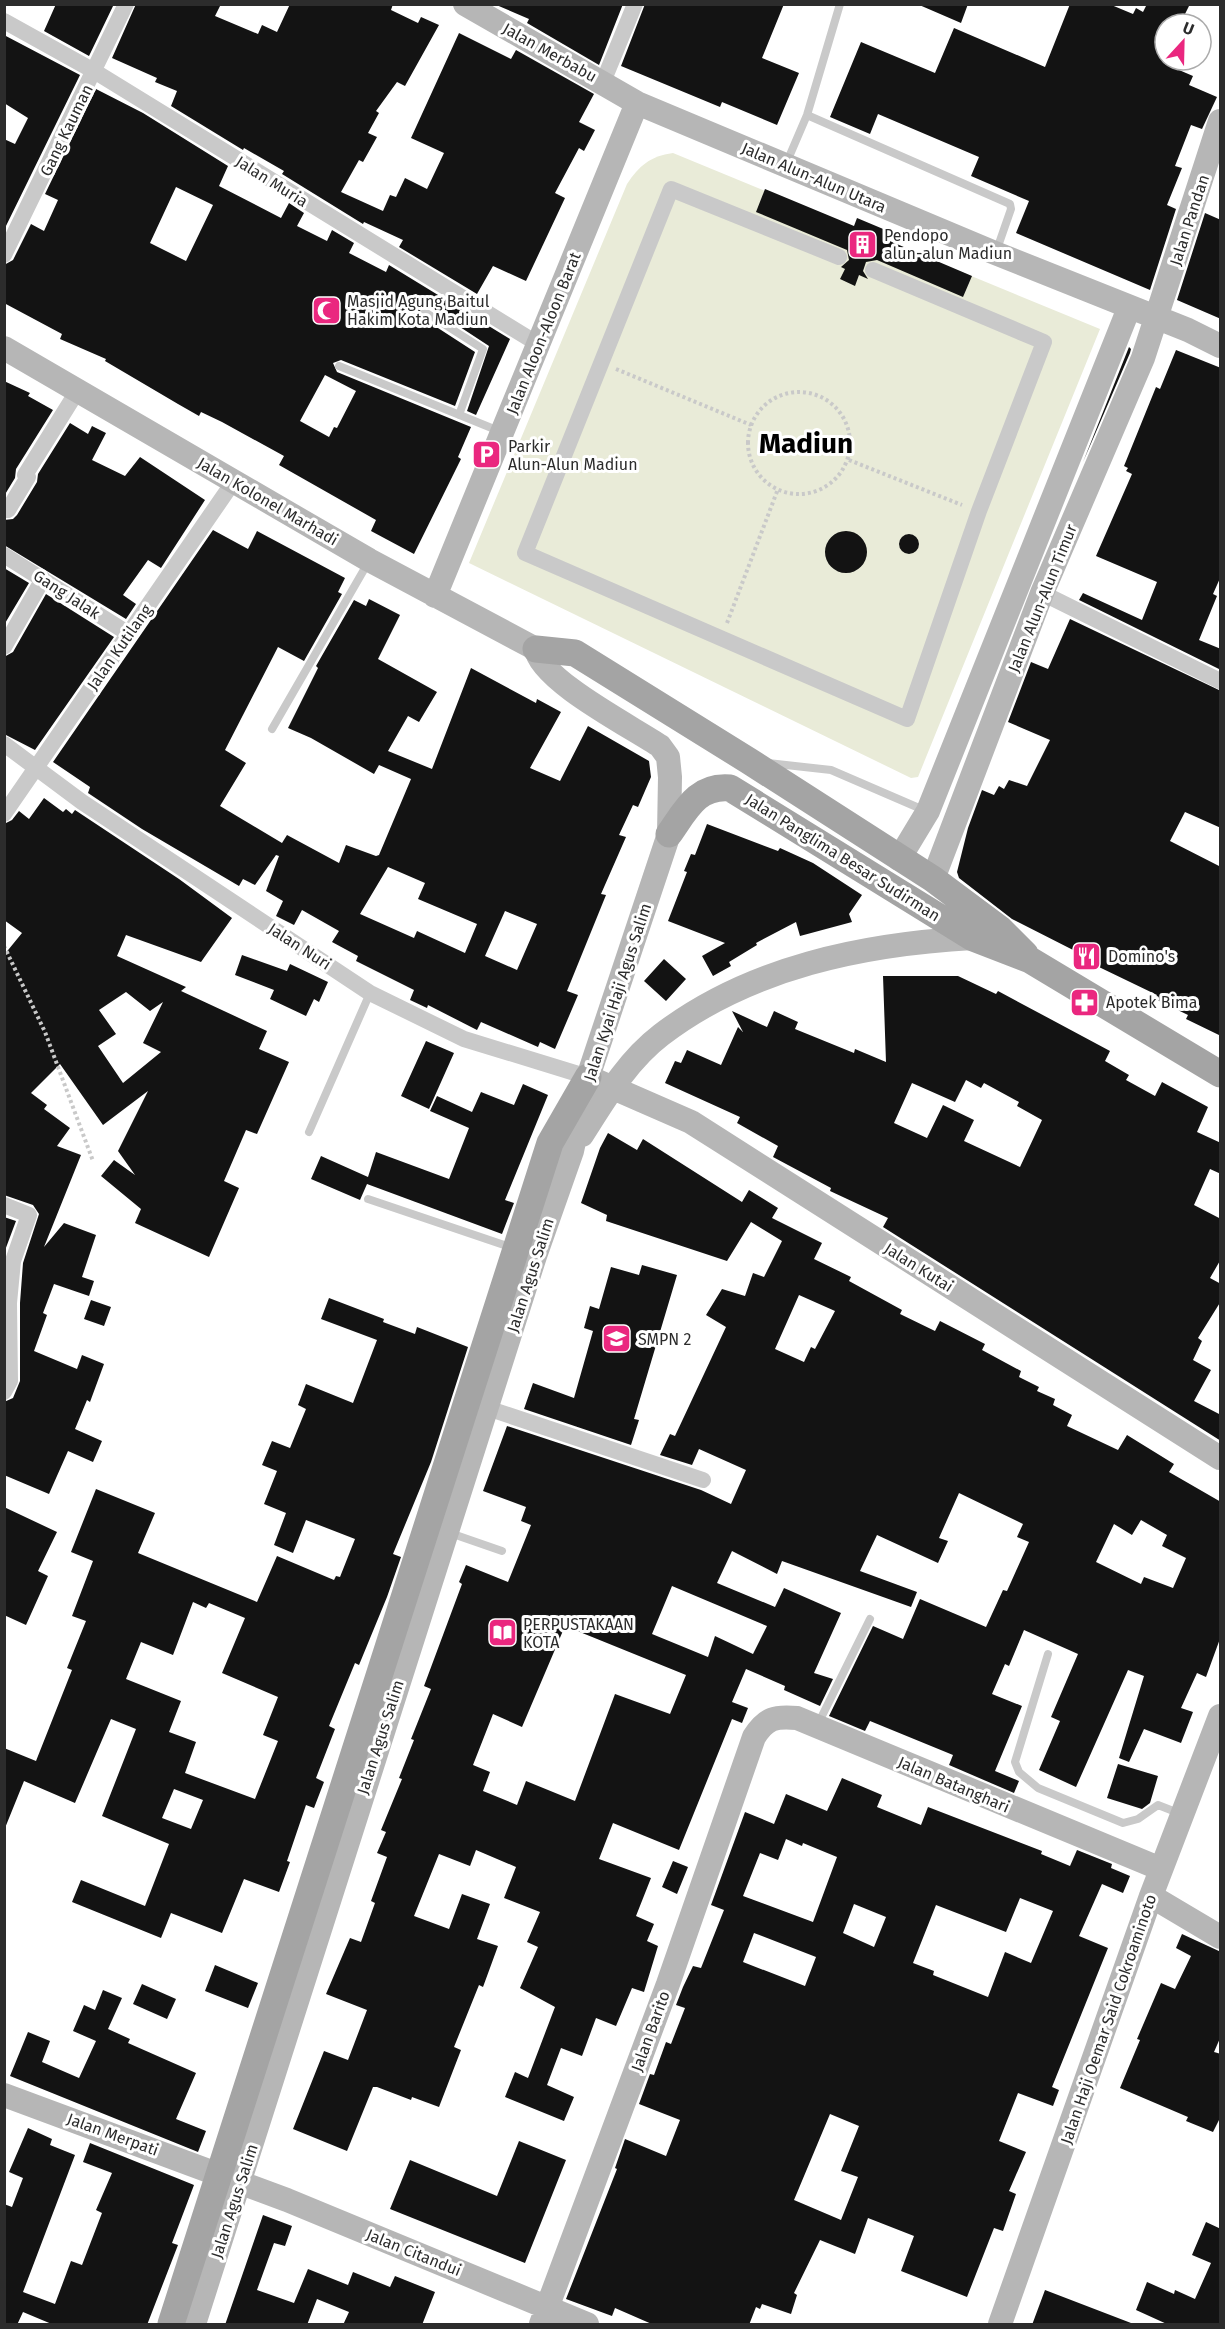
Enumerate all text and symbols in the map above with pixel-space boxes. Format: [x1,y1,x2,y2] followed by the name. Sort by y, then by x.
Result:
[1153,12,1213,72] north arrow
[1180,18,1197,39] text: U
[499,19,600,86] street label: Jalan Merbabu
[36,81,97,179] street label: Gang Kauman
[739,138,889,217] street label: Jalan Alun-Alun Utara
[232,152,311,211] street label: Jalan Muria
[1166,172,1213,268] street label: Jalan Pandan
[884,226,1012,263] place label: Pendopo alun-alun Madiun
[847,228,879,260] building icon: Pendopo alun-alun Madiun
[502,249,585,417] street label: Jalan Aloon-Aloon Barat
[347,292,490,329] place label: Masjid Agung Baitul Hakim Kota Madiun
[310,294,342,326] mosque icon: Masjid Agung Baitul Hakim Kota Madiun
[759,427,853,460] district label: Madiun
[508,437,638,474] place label: Parkir Alun-Alun Madiun
[471,439,503,471] parking icon: Parkir Alun-Alun Madiun
[194,453,342,550] street label: Jalan Kolonel Marhadi
[1004,521,1081,675] street label: Jalan Alun-Alun Timur
[30,566,104,623] street label: Gang Jalak
[83,600,156,694] street label: Jalan Kutilang
[742,789,944,925] street label: Jalan Panglima Besar Sudirman
[580,901,655,1083] street label: Jalan Kyai Haji Agus Salim
[265,919,335,974] street label: Jalan Nuri
[1071,940,1103,972] restaurant icon: Domino's
[1108,947,1175,966] place label: Domino's
[1069,986,1101,1018] pharmacy icon: Apotek Bima
[1106,993,1197,1012] place label: Apotek Bima
[503,1216,558,1335] street label: Jalan Agus Salim
[881,1239,957,1296] street label: Jalan Kutai
[601,1323,633,1355] school or university icon: SMPN 2
[638,1330,691,1349] place label: SMPN 2
[523,1615,634,1652] place label: PERPUSTAKAAN KOTA
[486,1617,518,1649] library icon: PERPUSTAKAAN KOTA
[353,1678,408,1797] street label: Jalan Agus Salim
[895,1752,1013,1817] street label: Jalan Batanghari
[1057,1892,1160,2147] street label: Jalan Haji Oemar Said Cokroaminoto
[627,1988,674,2074] street label: Jalan Barito
[64,2109,161,2160] street label: Jalan Merpati
[207,2142,262,2261] street label: Jalan Agus Salim
[363,2225,464,2280] street label: Jalan Citandui

